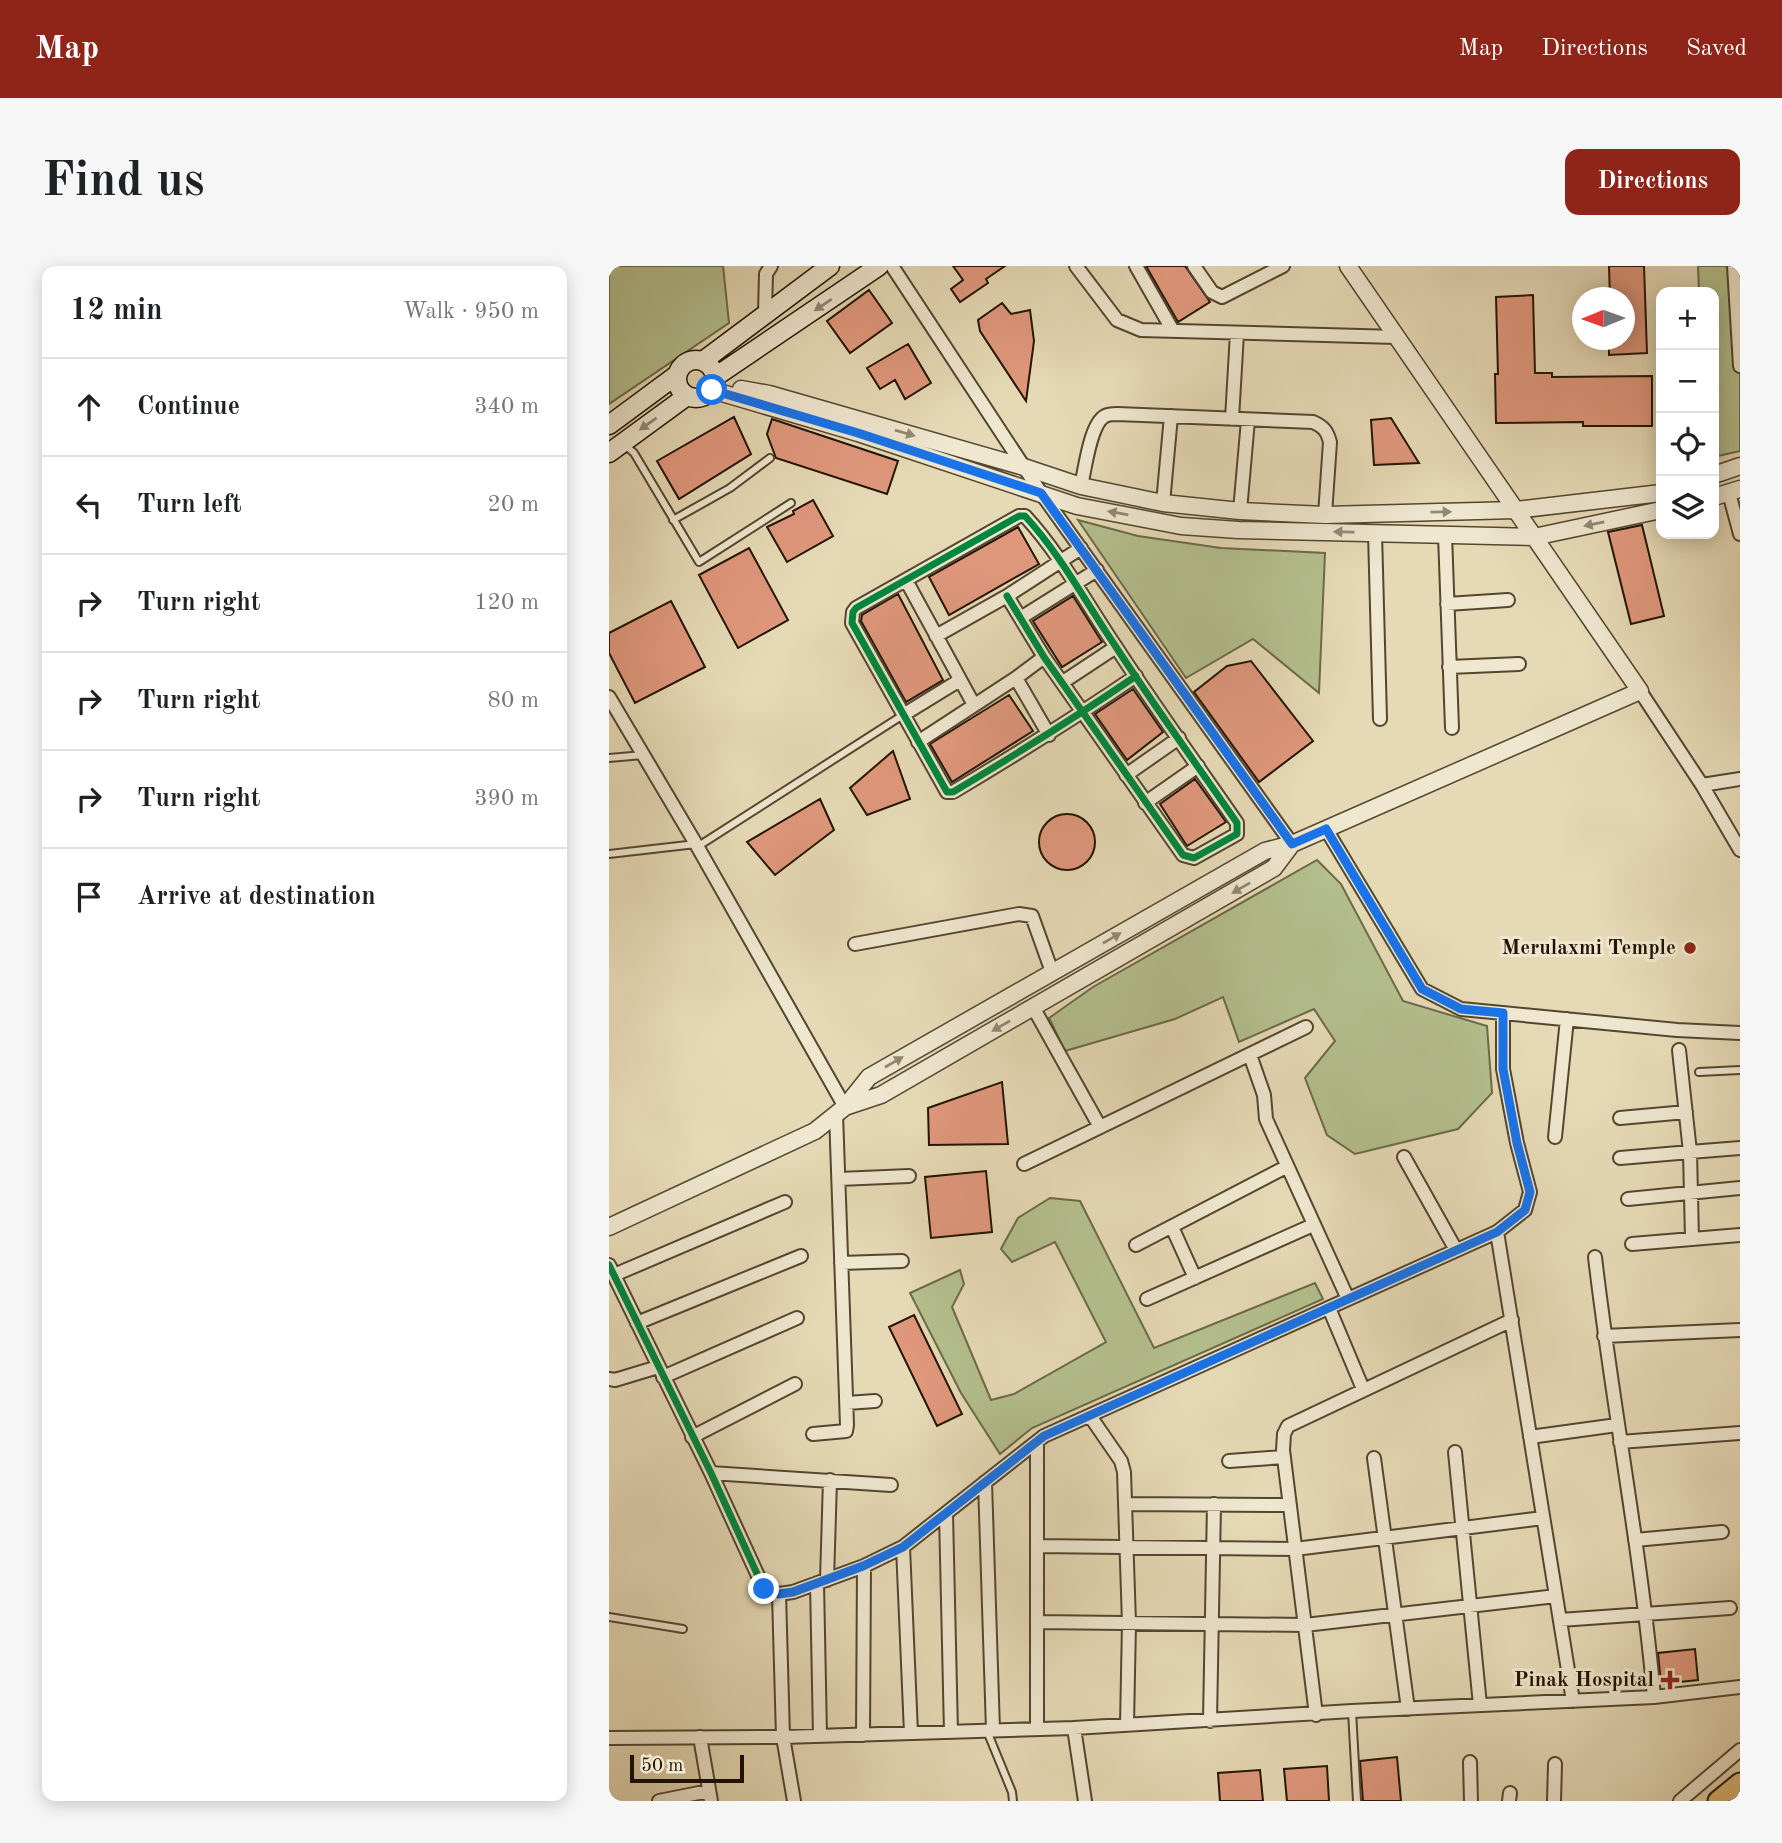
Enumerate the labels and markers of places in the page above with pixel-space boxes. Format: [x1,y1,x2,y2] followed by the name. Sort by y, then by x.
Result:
[1502,938,1676,959] place label: Merulaxmi Temple
[1682,940,1698,956] marker: Merulaxmi Temple
[1514,1670,1654,1691] place label: Pinak Hospital
[1660,1670,1680,1690] marker: Pinak Hospital

